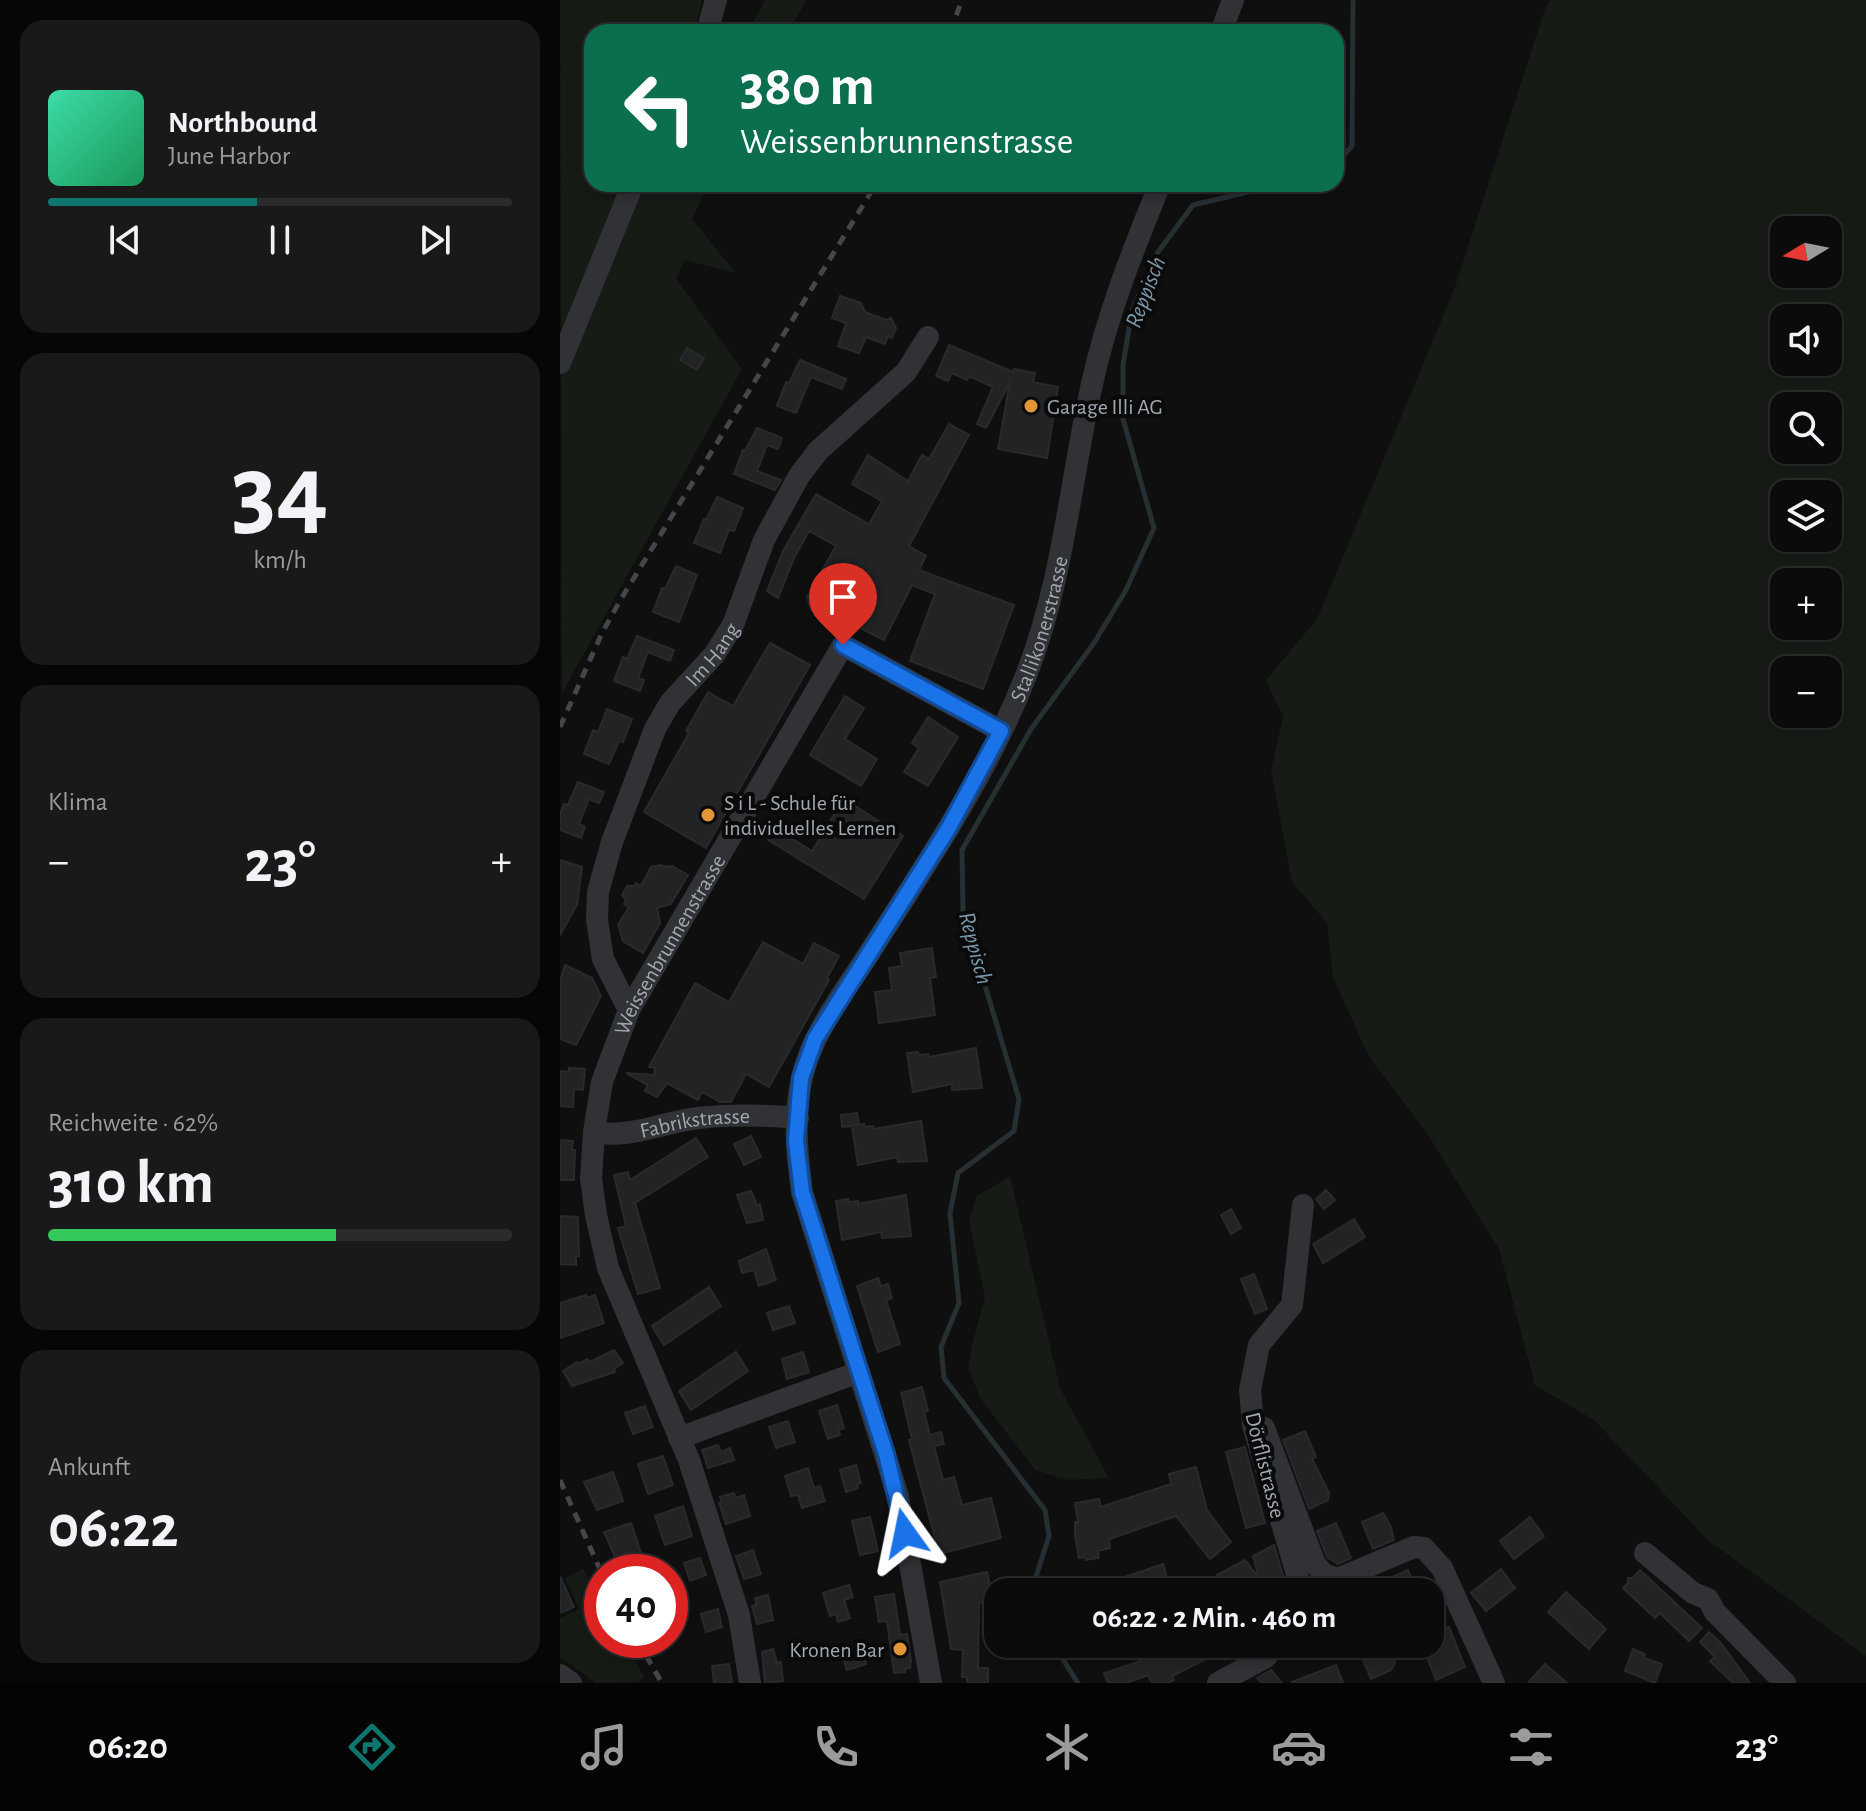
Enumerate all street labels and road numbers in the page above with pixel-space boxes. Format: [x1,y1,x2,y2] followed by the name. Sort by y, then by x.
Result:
[1006,554,1072,705] street label: Stallikonerstrasse
[681,619,744,691] street label: Im Hang
[611,851,730,1038] street label: Weissenbrunnenstrasse
[638,1105,750,1142] street label: Fabrikstrasse
[1241,1410,1289,1520] street label: Dörflistrasse

